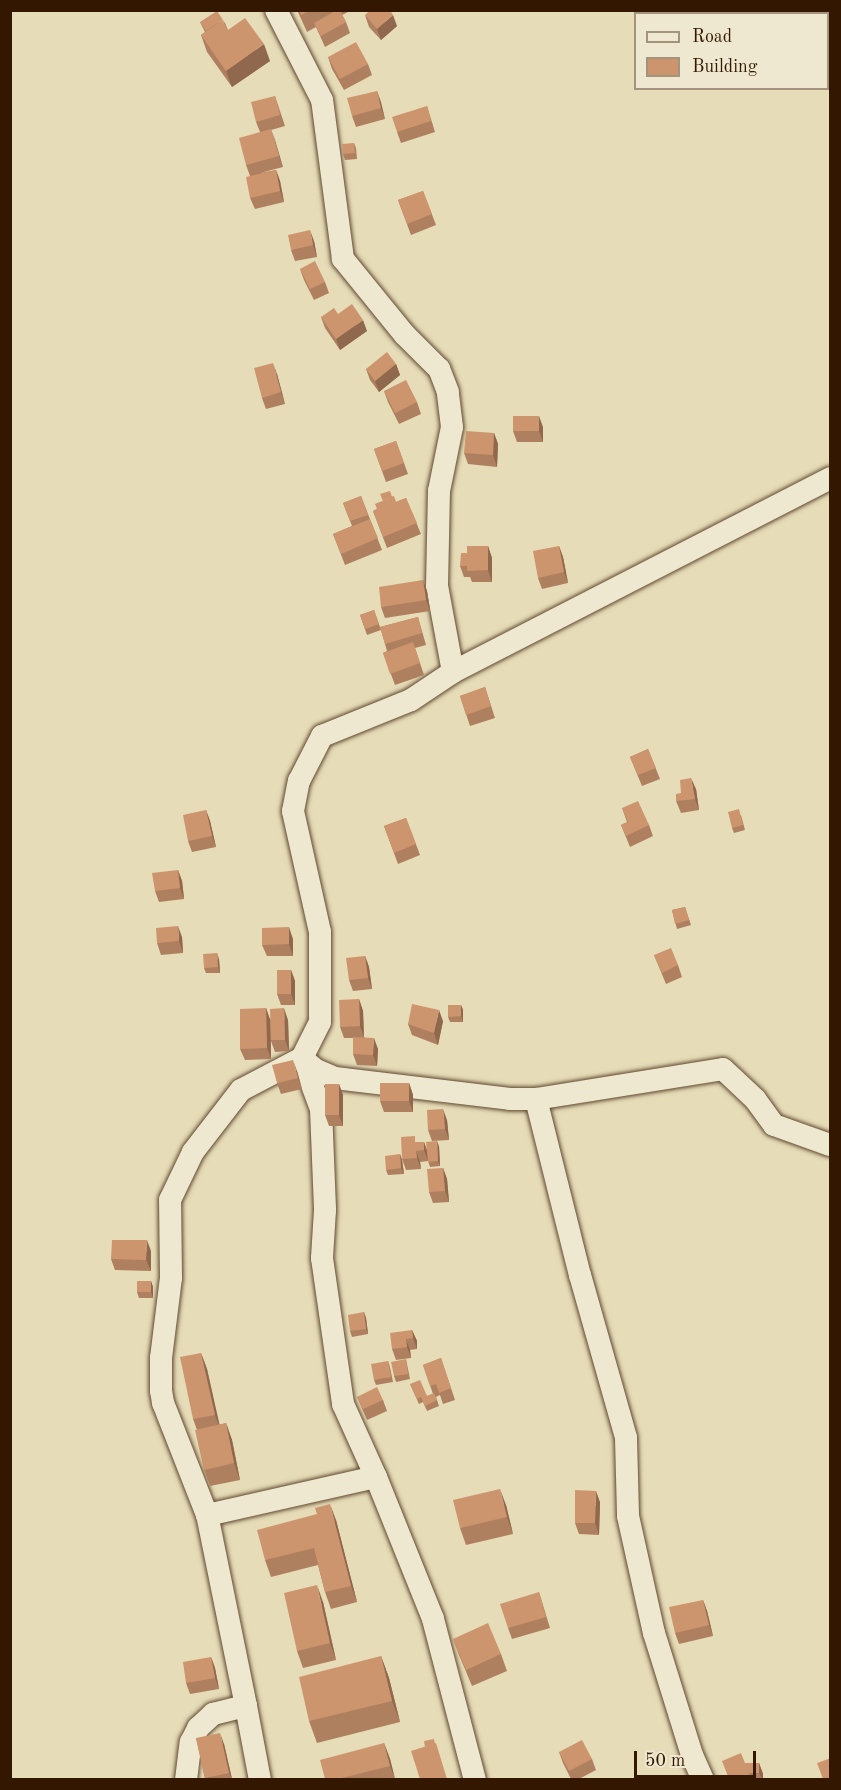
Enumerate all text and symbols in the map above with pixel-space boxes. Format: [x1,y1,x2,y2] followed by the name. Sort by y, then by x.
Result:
[634,12,829,90] legend
[692,28,732,46] text: Road
[692,58,757,76] text: Building
[637,1739,758,1777] scale bar
[645,1752,685,1770] text: 50 m

